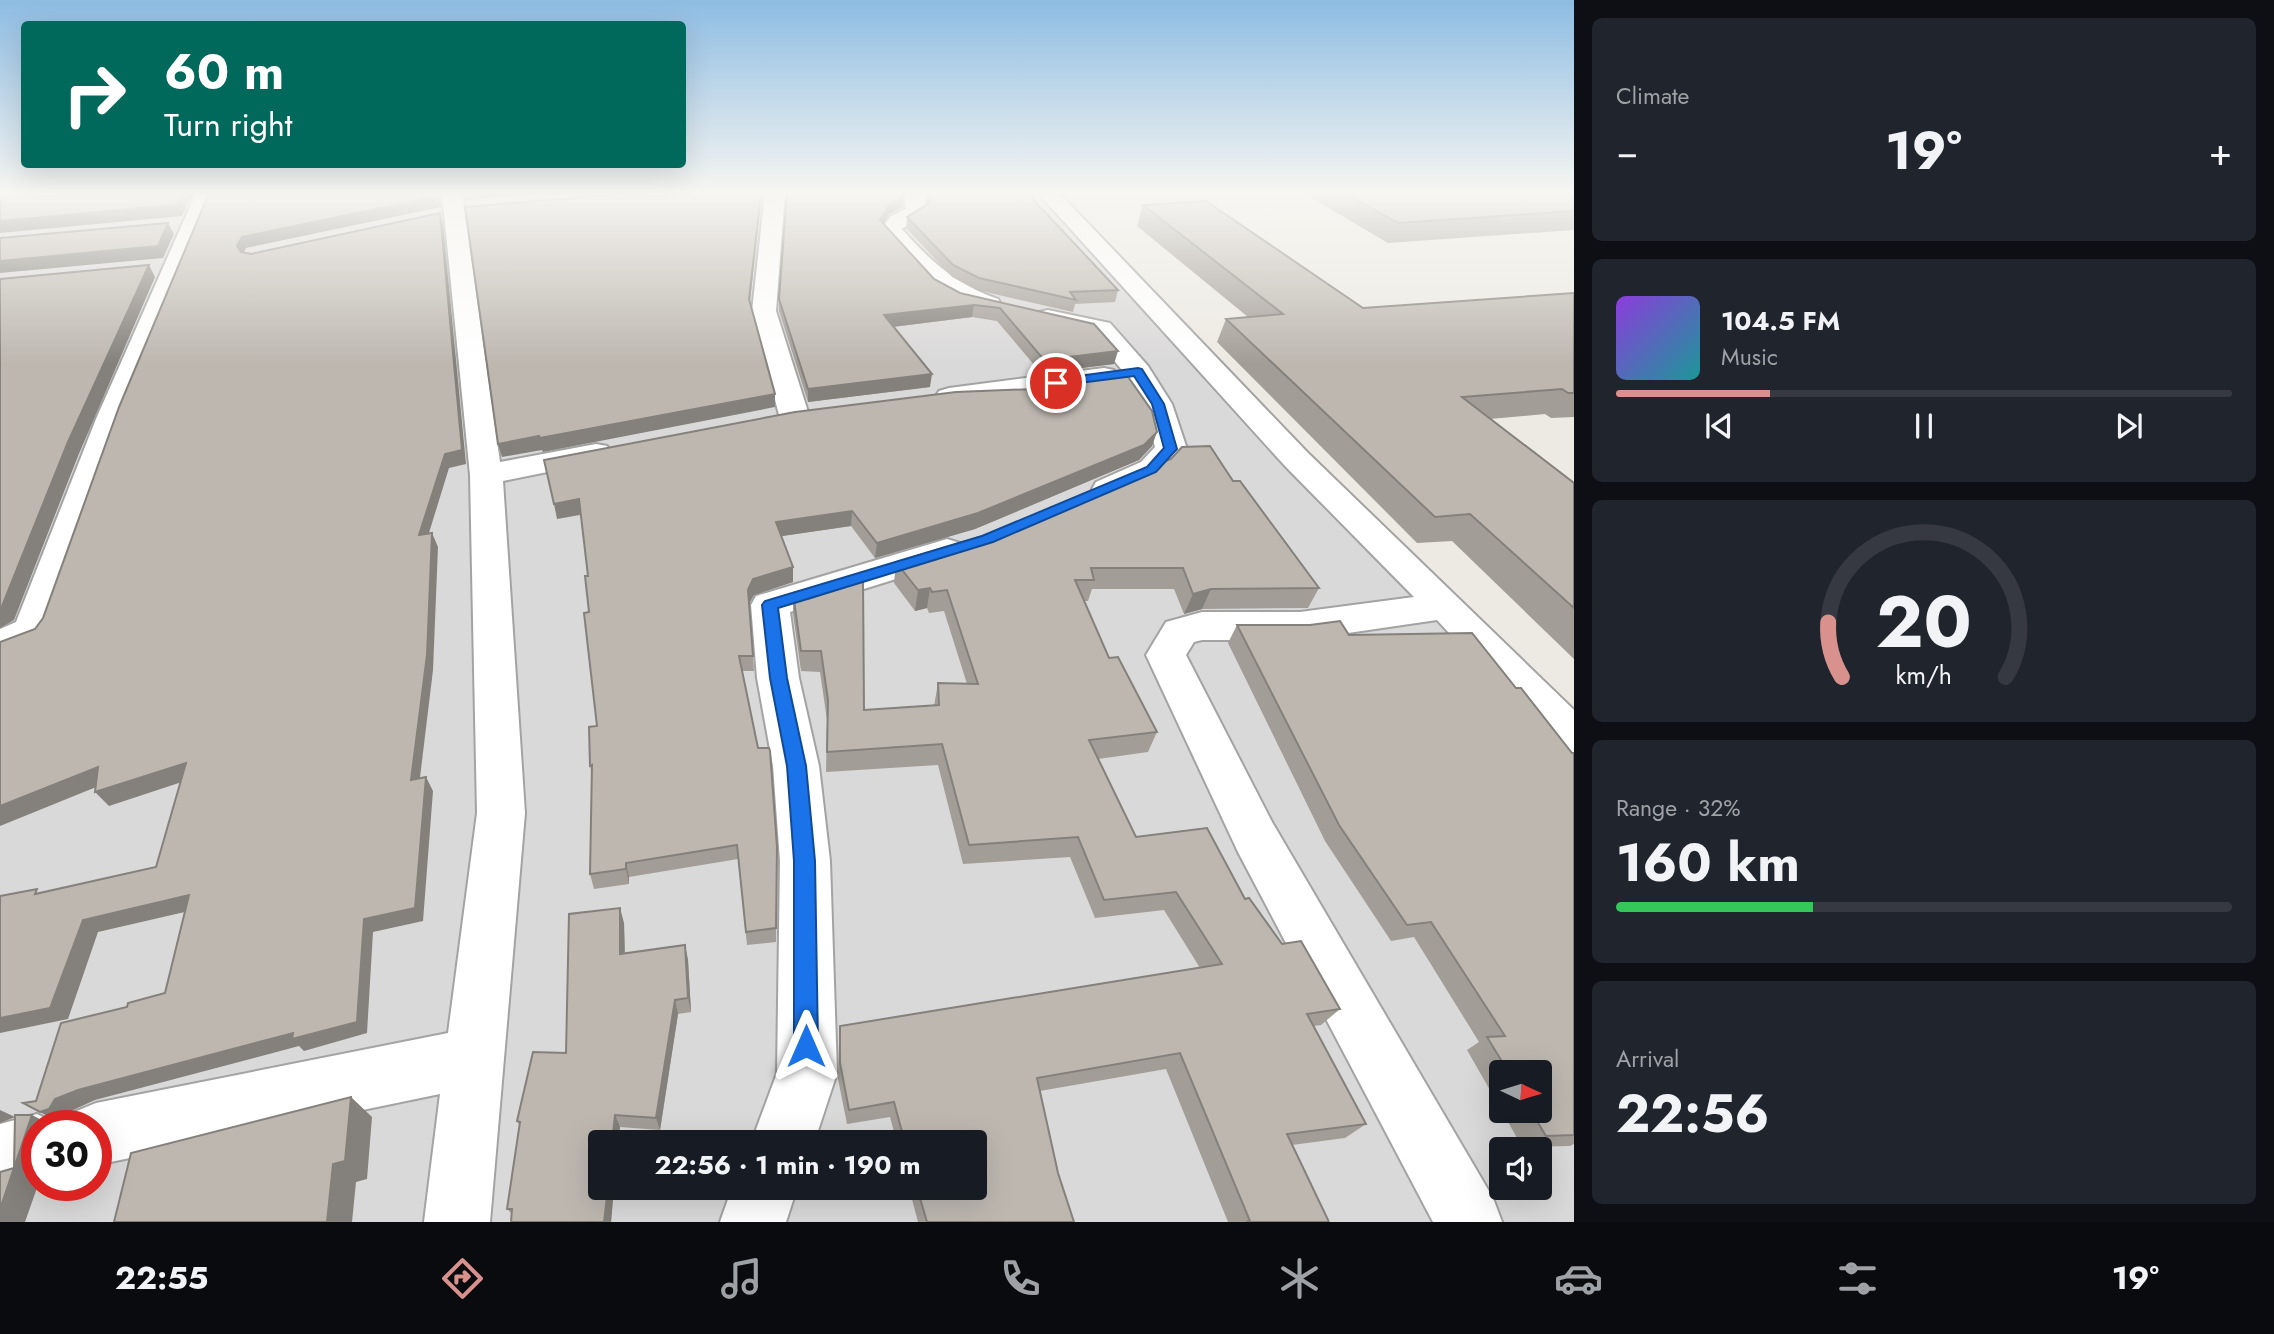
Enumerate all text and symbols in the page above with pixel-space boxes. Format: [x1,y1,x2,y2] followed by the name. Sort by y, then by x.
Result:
[164,37,284,107] text: 60 m
[49,49,140,140] icon: right
[1616,79,1689,113] text: Climate
[164,102,293,148] text: Turn right
[1885,113,1962,189] text: 19°
[1616,124,1638,179] text: −
[2209,124,2232,179] text: +
[1721,302,1840,340] text: 104.5 FM
[1721,340,1778,374] text: Music
[1026,353,1086,413] pin
[1037,364,1075,402] icon: arrive
[1700,407,1738,445] icon: previous
[1905,407,1943,445] icon: pause
[2110,407,2148,445] icon: next
[1876,569,1972,674] text: 20
[1896,657,1952,693] text: km/h
[1616,791,1741,825] text: Range · 32%
[1616,825,1800,901] text: 160 km
[769,1009,843,1083] position arrow
[1616,1042,1679,1076] text: Arrival
[1489,1060,1552,1124] north arrow
[1489,1060,1552,1200] map controls
[1616,1076,1769,1152] text: 22:56
[21,1110,112,1201] speed limit sign: 30
[1489,1137,1552,1200] button: sound
[654,1146,921,1184] text: 22:56 · 1 min · 190 m
[438,1254,487,1303] icon: directions
[717,1254,766,1303] icon: music
[996,1254,1045,1303] icon: phone
[1275,1254,1324,1303] icon: climate
[1554,1254,1603,1303] icon: car
[1833,1254,1882,1303] icon: filters
[115,1255,209,1301] text: 22:55
[2112,1255,2159,1301] text: 19°

